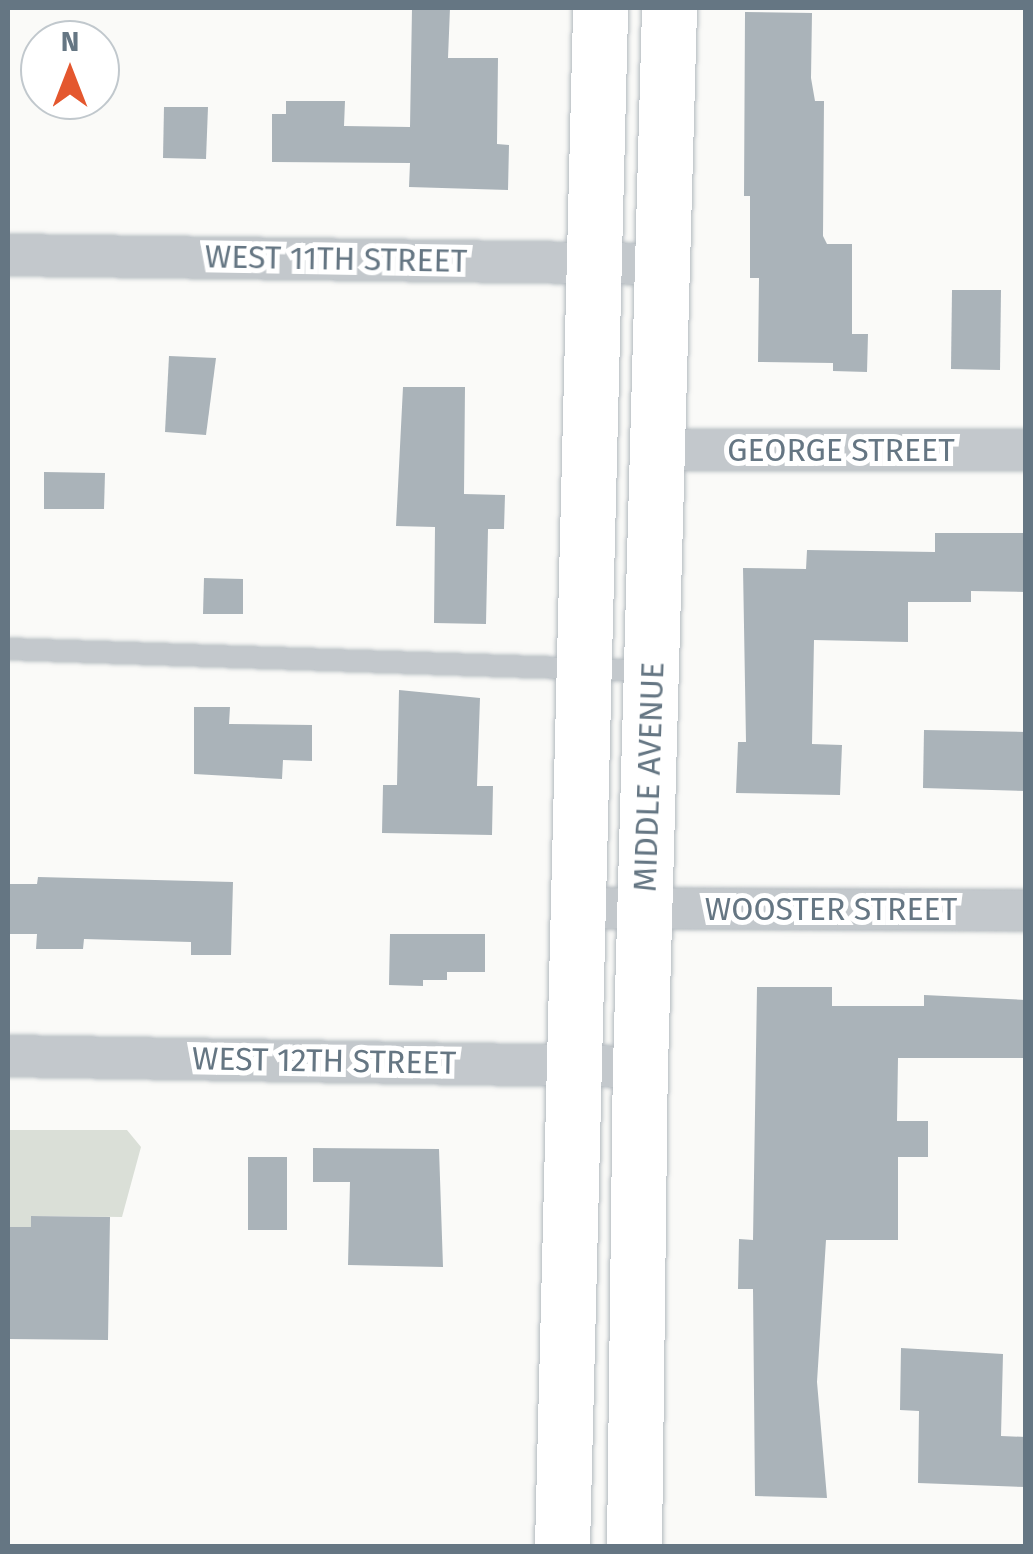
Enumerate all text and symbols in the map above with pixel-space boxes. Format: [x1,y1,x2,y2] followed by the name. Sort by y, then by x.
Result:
[20,20,120,120] north arrow
[61,25,79,58] text: N
[204,238,468,280] street label: WEST 11TH STREET
[727,431,955,469] street label: GEORGE STREET
[626,661,672,893] street label: MIDDLE AVENUE
[705,890,957,928] street label: WOOSTER STREET
[192,1039,456,1083] street label: WEST 12TH STREET

